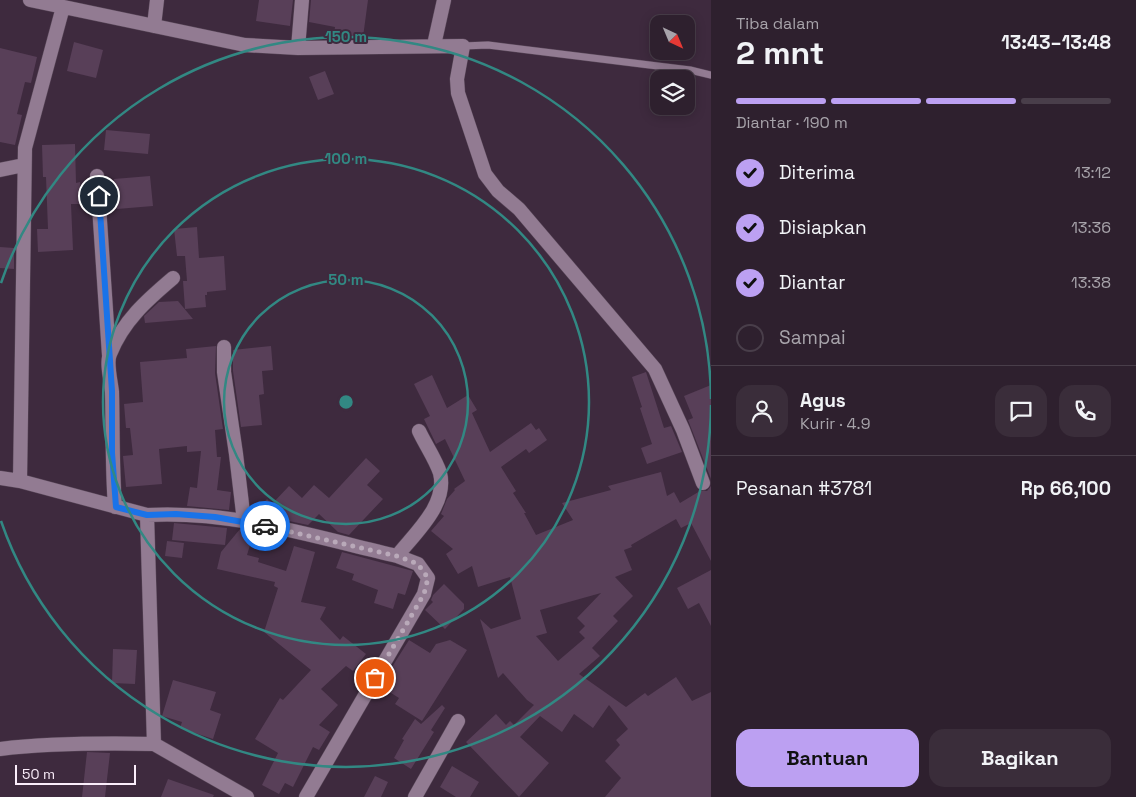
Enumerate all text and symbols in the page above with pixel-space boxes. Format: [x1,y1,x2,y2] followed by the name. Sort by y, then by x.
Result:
[736,13,819,34] text: Tiba dalam
[650,15,695,60] north arrow
[650,15,695,115] map controls
[325,27,367,46] text: 150 m
[1001,30,1111,55] text: 13:43–13:48
[736,33,824,73] text: 2 mnt
[650,70,695,115] button: layers
[736,112,848,133] text: Diantar · 190 m
[325,149,367,168] text: 100 m
[736,159,764,187] icon: check
[779,160,855,185] text: Diterima
[1074,162,1111,183] text: 13:12
[78,175,120,217] pin
[85,182,113,210] icon: home
[736,214,764,242] icon: check
[779,215,867,240] text: Disiapkan
[1071,217,1111,238] text: 13:36
[736,269,764,297] icon: check
[328,270,364,289] text: 50 m
[779,270,845,295] text: Diantar
[1071,272,1111,293] text: 13:38
[779,325,846,350] text: Sampai
[736,385,788,437] button: person
[995,385,1047,437] button: chat
[1059,385,1111,437] button: phone
[800,388,846,413] text: Agus
[337,393,355,411] centre of rings
[800,413,870,434] text: Kurir · 4.9
[736,476,872,501] text: Pesanan #3781
[1021,476,1111,501] text: Rp 66,100
[240,501,290,551] courier
[251,512,279,540] icon: car
[354,657,396,699] pin
[361,664,389,692] icon: bag
[736,729,919,787] button: Bantuan
[929,729,1111,787] button: Bagikan
[15,762,136,785] scale bar
[22,765,55,783] text: 50 m

